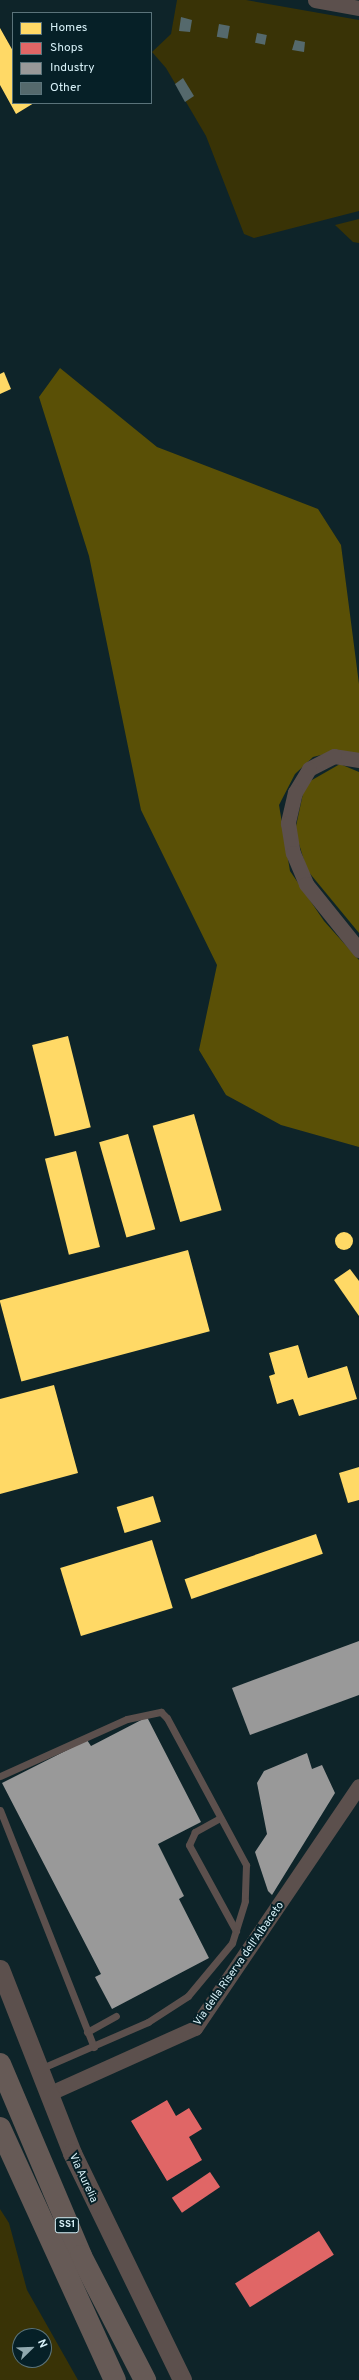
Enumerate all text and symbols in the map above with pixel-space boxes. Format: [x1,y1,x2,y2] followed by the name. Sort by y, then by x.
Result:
[12,12,152,104] legend
[50,20,87,36] text: Homes
[50,40,83,56] text: Shops
[50,60,95,76] text: Industry
[50,80,81,96] text: Other
[191,1899,287,2029] street label: Via della Riserva dell'Albaceto
[66,2151,100,2205] street label: Via Aurelia
[54,2217,80,2233] road number: SS1
[12,2328,52,2368] north arrow
[34,2337,50,2350] text: N

